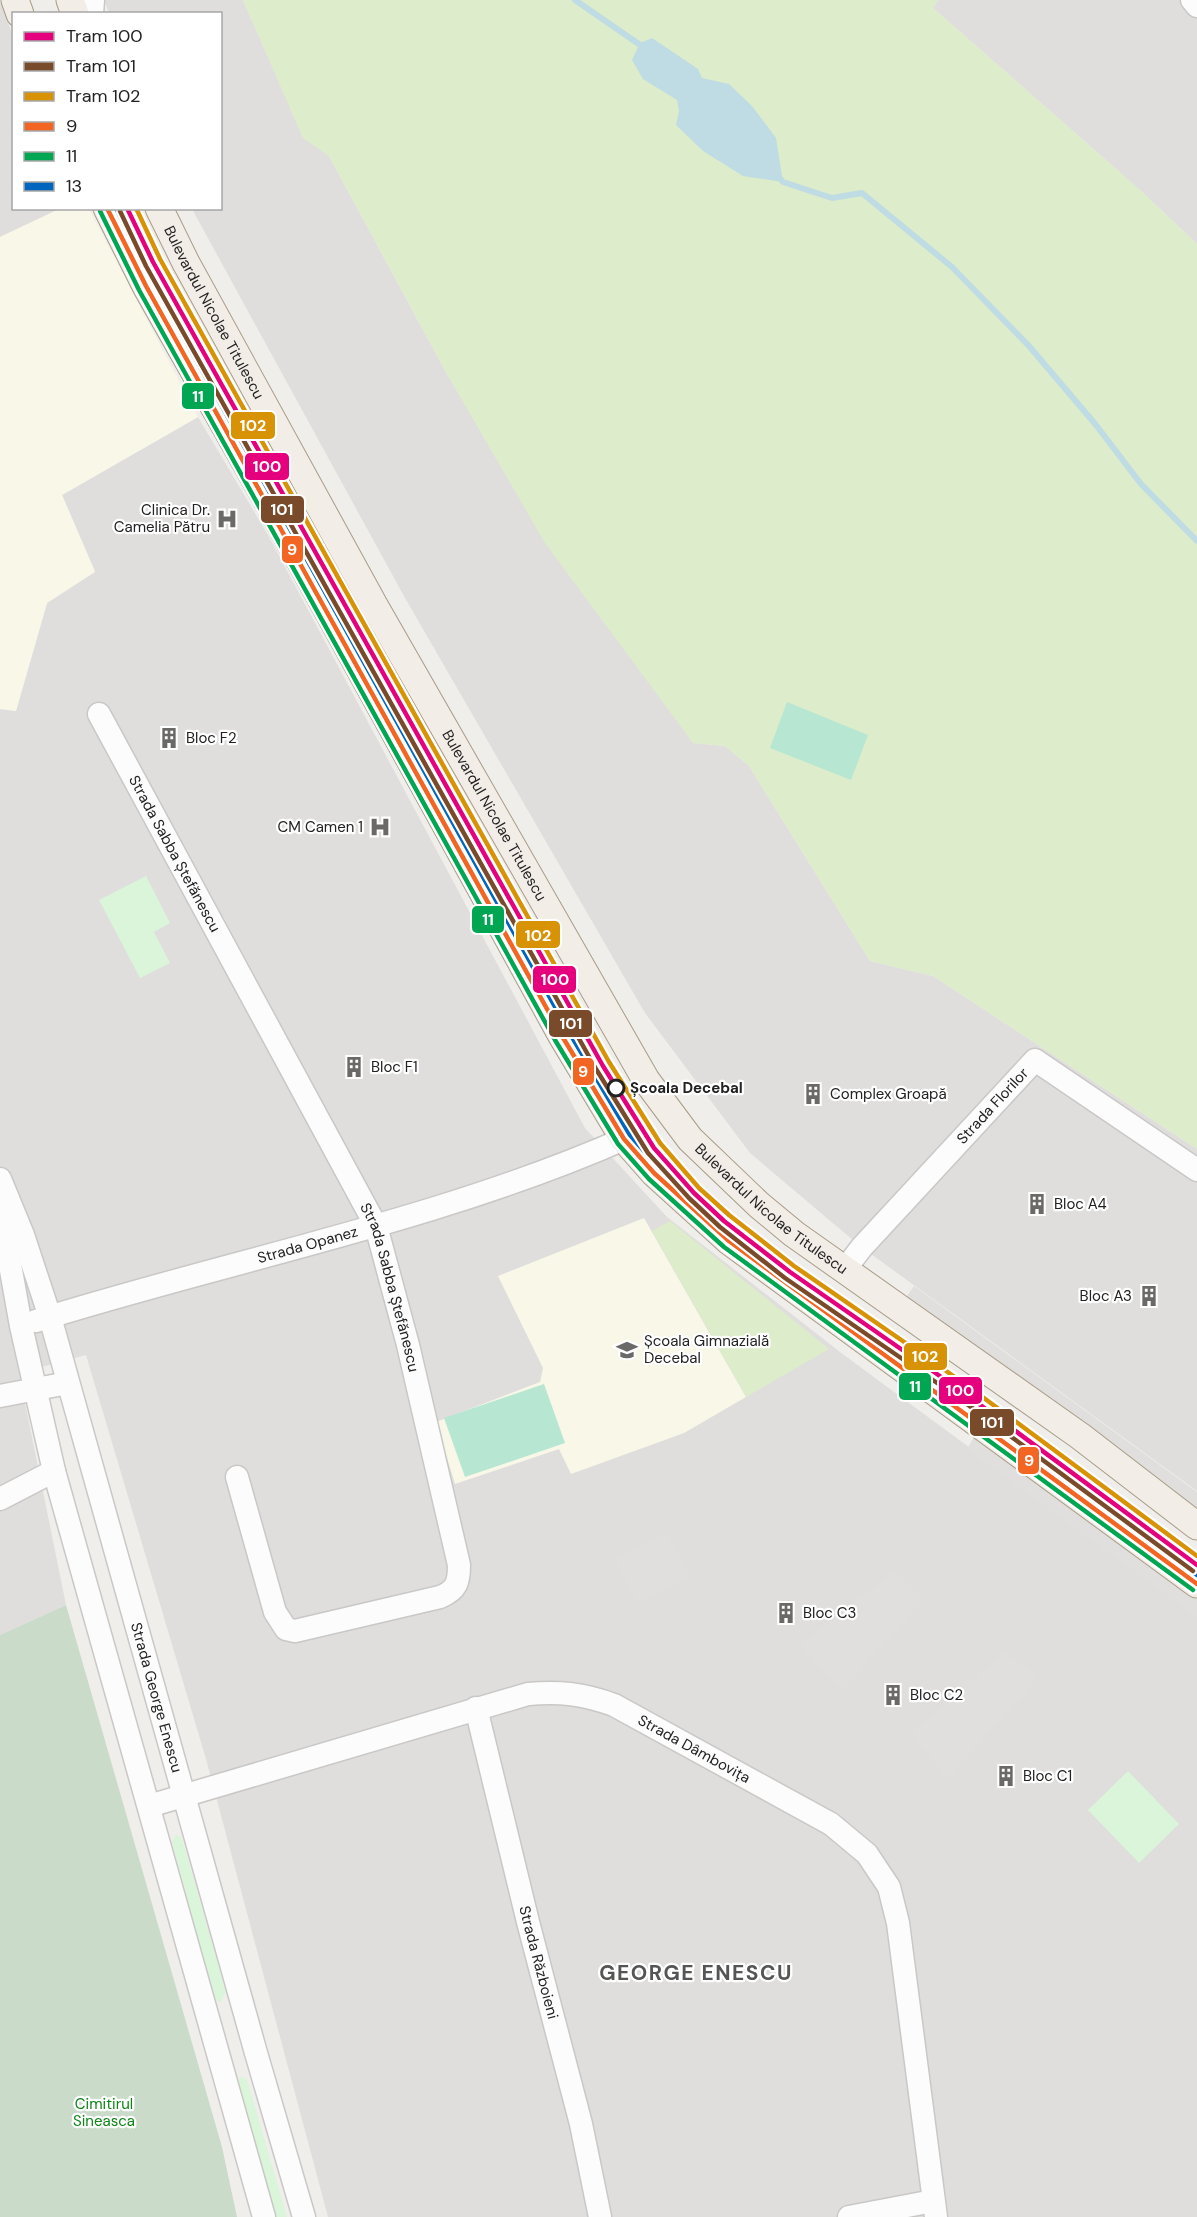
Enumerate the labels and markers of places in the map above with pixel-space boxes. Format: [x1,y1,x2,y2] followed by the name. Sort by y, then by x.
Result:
[114,500,210,537] place label: Clinica Dr. Camelia Pătru
[215,507,239,531] hospital icon: Clinica Dr. Camelia Pătru
[157,726,181,750] building icon: Bloc F2
[186,728,237,748] place label: Bloc F2
[368,815,392,839] hospital icon: CM Camen 1
[278,817,363,837] place label: CM Camen 1
[342,1055,366,1079] building icon: Bloc F1
[371,1057,418,1077] place label: Bloc F1
[630,1078,743,1098] place label: Școala Decebal
[607,1079,625,1097] marker: Școala Decebal
[801,1082,825,1106] building icon: Complex Groapă
[830,1084,947,1104] place label: Complex Groapă
[1025,1192,1049,1216] building icon: Bloc A4
[1054,1194,1107,1214] place label: Bloc A4
[1137,1284,1161,1308] building icon: Bloc A3
[1080,1286,1132,1306] place label: Bloc A3
[644,1331,769,1368] place label: Școala Gimnazială Decebal
[615,1338,639,1362] school or university icon: Școala Gimnazială Decebal
[774,1601,798,1625] building icon: Bloc C3
[803,1603,856,1623] place label: Bloc C3
[881,1683,905,1707] building icon: Bloc C2
[910,1685,963,1705] place label: Bloc C2
[994,1764,1018,1788] building icon: Bloc C1
[1023,1766,1072,1786] place label: Bloc C1

